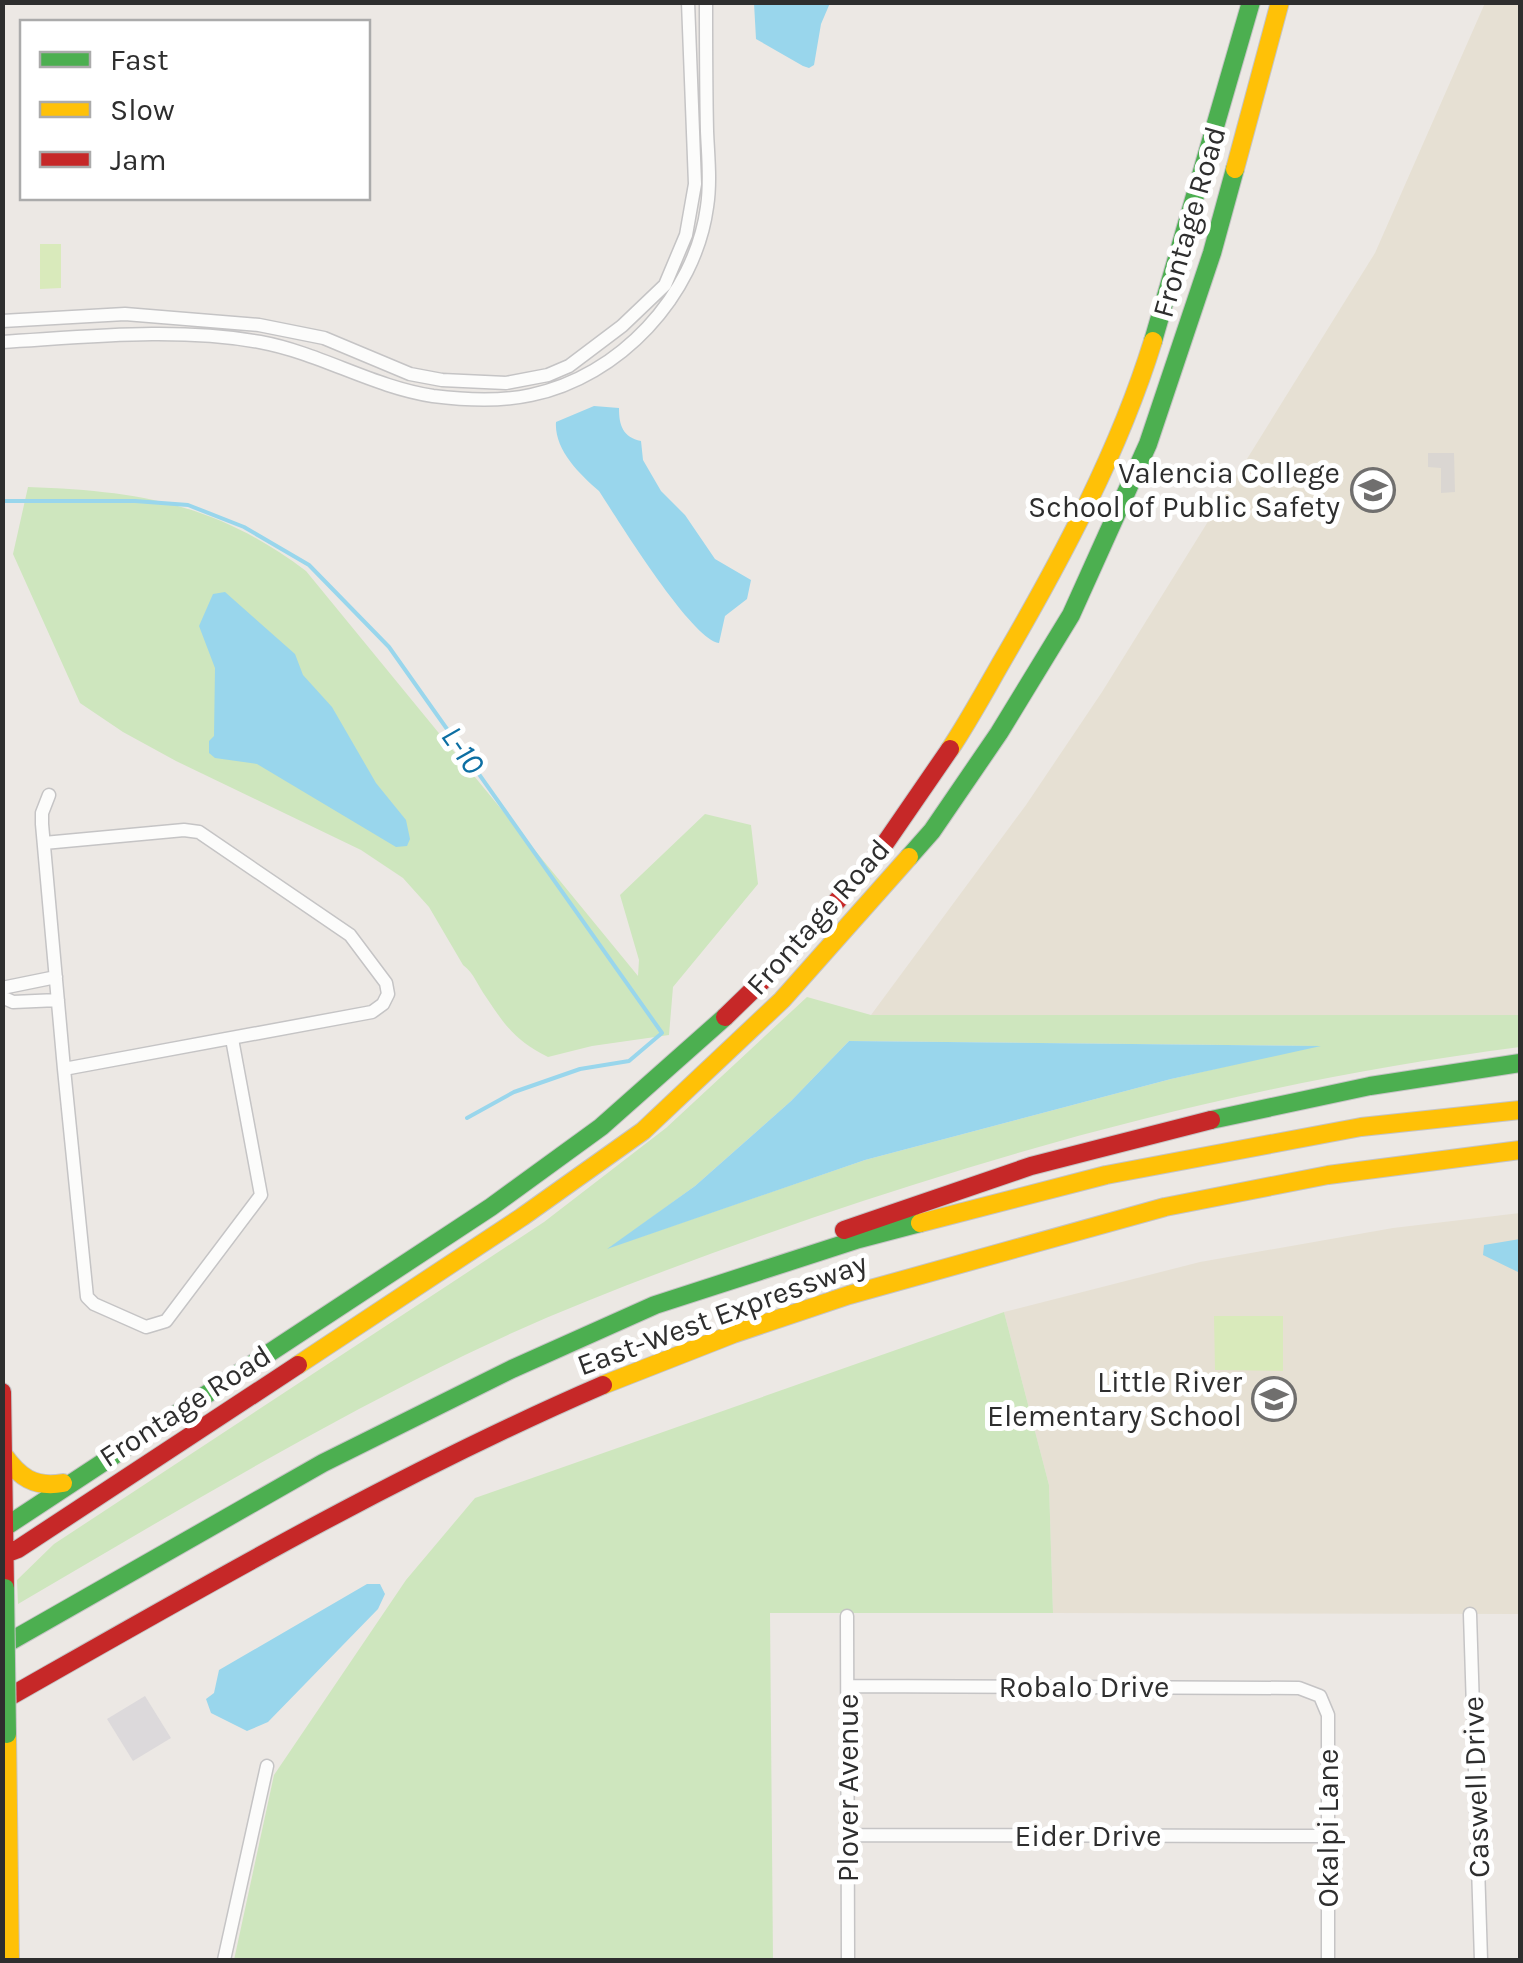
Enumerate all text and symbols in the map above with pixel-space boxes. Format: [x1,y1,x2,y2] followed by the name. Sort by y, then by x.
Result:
[20,20,370,200] legend
[110,42,169,78] text: Fast
[110,92,175,128] text: Slow
[1144,122,1234,322] street label: Frontage Road
[110,142,167,178] text: Jam
[1028,455,1340,525] place label: Valencia College School of Public Safety
[1350,467,1396,513] school or university icon: Valencia College School of Public Safety
[433,719,493,781] water label: L-10
[739,832,897,1002] street label: Frontage Road
[572,1245,872,1383] street label: East-West Expressway
[92,1337,278,1475] street label: Frontage Road
[987,1364,1242,1434] place label: Little River Elementary School
[1251,1376,1297,1422] school or university icon: Little River Elementary School
[998,1669,1170,1705] street label: Robalo Drive
[830,1694,866,1882] street label: Plover Avenue
[1455,1696,1497,1878] street label: Caswell Drive
[1310,1749,1346,1907] street label: Okalpi Lane
[1014,1818,1162,1854] street label: Eider Drive

